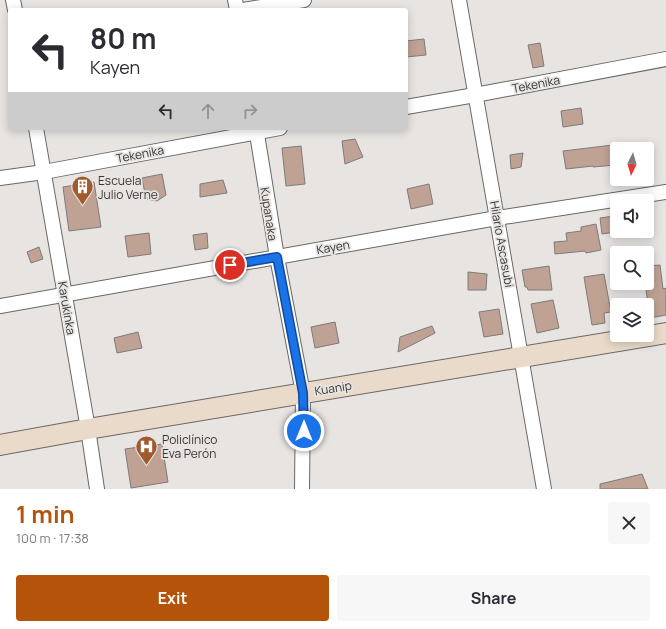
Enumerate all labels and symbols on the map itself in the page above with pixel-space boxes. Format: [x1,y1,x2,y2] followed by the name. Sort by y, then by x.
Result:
[511,71,561,97] street label: Tekenika
[115,141,165,167] street label: Tekenika
[610,142,654,186] north arrow
[98,172,158,203] place label: Escuela Julio Verne
[69,174,95,207] building icon: Escuela Julio Verne
[256,186,282,242] street label: Kupanaka
[486,199,518,289] street label: Hilario Ascasubi
[315,236,351,258] street label: Kayen
[213,248,247,282] pin
[54,280,80,336] street label: Karukinka
[313,377,353,399] street label: Kuanip
[283,410,325,452] position arrow
[162,431,217,462] place label: Policlínico Eva Perón
[134,433,160,466] hospital icon: Policlínico Eva Perón

